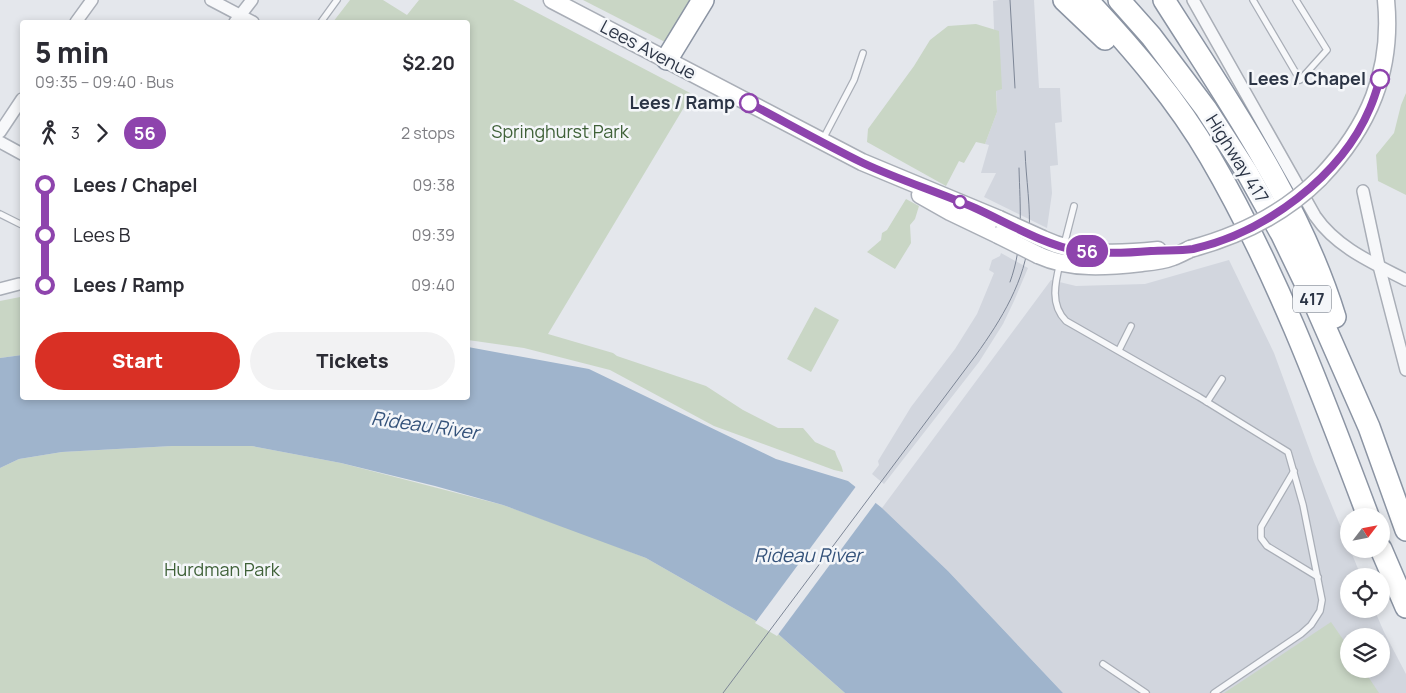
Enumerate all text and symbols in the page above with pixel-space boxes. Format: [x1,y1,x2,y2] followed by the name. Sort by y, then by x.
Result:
[597,14,700,84] street label: Lees Avenue
[35,33,109,71] text: 5 min
[402,50,455,76] text: $2.20
[1248,66,1366,90] place label: Lees / Chapel
[1370,69,1390,89] marker: Lees / Chapel
[35,71,174,93] text: 09:35 – 09:40 · Bus
[629,90,735,114] place label: Lees / Ramp
[739,93,759,113] marker: Lees / Ramp
[1201,110,1275,207] street label: Highway 417
[35,119,63,147] icon: walk
[88,119,116,147] icon: forward
[491,119,630,143] park label: Springhurst Park
[134,121,156,145] text: 56
[71,122,80,144] text: 3
[401,122,455,144] text: 2 stops
[73,172,197,198] text: Lees / Chapel
[412,174,455,196] text: 09:38
[953,195,967,209] unlabelled marker
[73,222,130,248] text: Lees B
[412,224,455,246] text: 09:39
[1064,235,1110,267] line badge: 56
[1076,239,1098,263] text: 56
[73,272,184,298] text: Lees / Ramp
[411,274,455,296] text: 09:40
[1293,286,1331,312] road number: 417
[35,332,240,390] button: Start
[250,332,455,390] button: Tickets
[370,405,482,446] water label: Rideau River
[1340,508,1390,558] north arrow
[1340,508,1390,678] map controls
[754,542,864,568] water label: Rideau River
[164,557,281,581] park label: Hurdman Park
[1340,568,1390,618] button: locate
[1340,628,1390,678] button: layers

